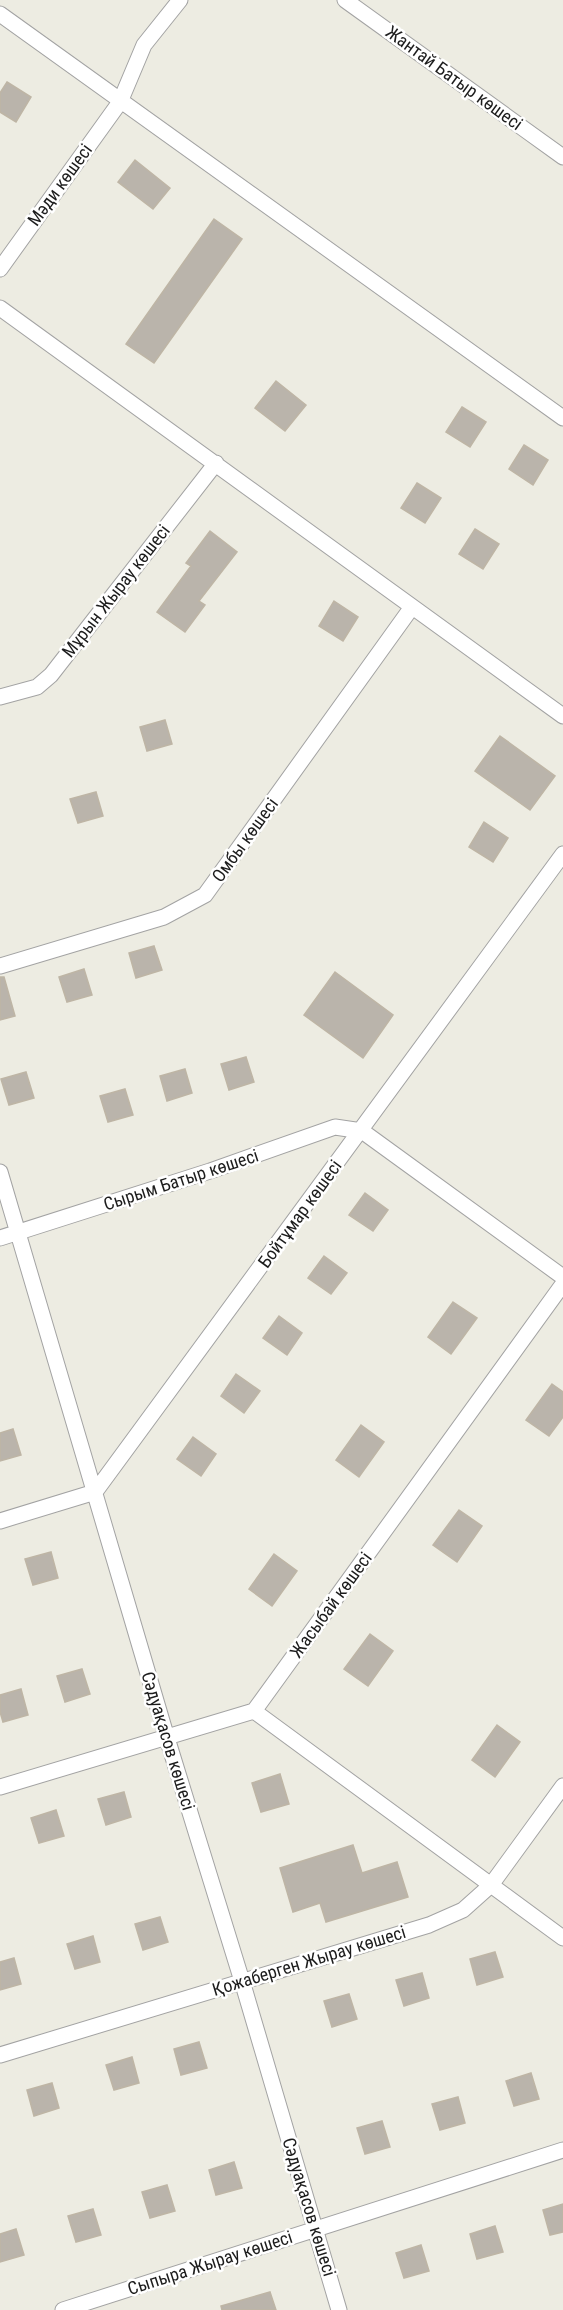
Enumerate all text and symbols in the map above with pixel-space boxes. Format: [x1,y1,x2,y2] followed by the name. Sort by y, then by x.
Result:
[382,21,527,134] street label: Жантай Батыр көшесі
[23,140,96,230] street label: Мәди көшесі
[57,520,174,661] street label: Мұрын Жырау көшесі
[207,794,282,886] street label: Омбы көшесі
[101,1145,261,1214] street label: Сырым Батыр көшесі
[253,1156,346,1272] street label: Бойтұмар көшесі
[285,1548,376,1661] street label: Жасыбай көшесі
[137,1669,200,1813] street label: Сәдуақасов көшесі
[210,1921,408,2000] street label: Қожаберген Жырау көшесі
[278,2135,341,2279] street label: Сәдуақасов көшесі
[125,2226,295,2299] street label: Сыпыра Жырау көшесі

